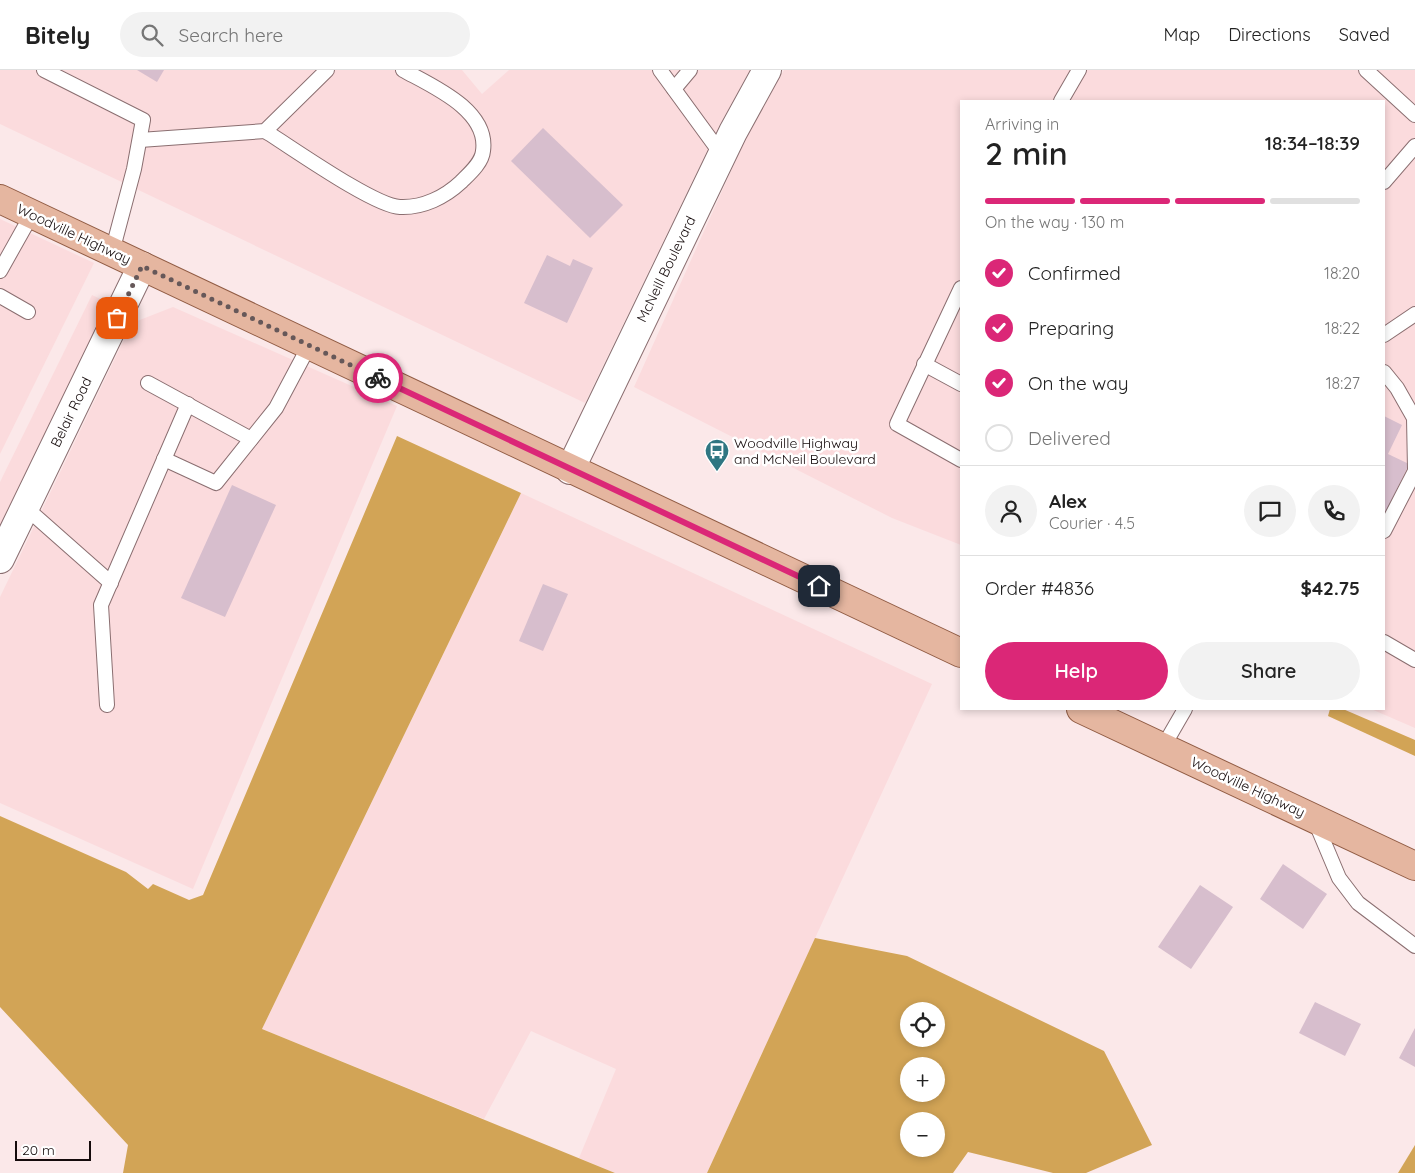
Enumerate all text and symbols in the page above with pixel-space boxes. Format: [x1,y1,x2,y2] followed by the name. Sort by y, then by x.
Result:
[120,12,470,57] search box
[25,20,90,50] text: Bitely
[138,21,166,49] icon: search
[178,23,283,47] text: Search here
[1163,23,1200,46] text: Map
[1228,23,1311,46] text: Directions
[1339,23,1390,46] text: Saved
[985,114,1059,134] text: Arriving in
[1265,131,1360,155] text: 18:34–18:39
[985,133,1068,173] text: 2 min
[14,200,134,268] street label: Woodville Highway
[985,212,1124,232] text: On the way · 130 m
[632,213,700,325] street label: McNeill Boulevard
[985,259,1013,287] icon: check
[1028,261,1121,285] text: Confirmed
[1324,263,1360,283] text: 18:20
[96,297,138,339] pin
[103,304,131,332] icon: bag
[985,314,1013,342] icon: check
[1028,316,1114,340] text: Preparing
[1325,318,1360,338] text: 18:22
[353,353,403,403] courier
[364,364,392,392] icon: bike
[985,369,1013,397] icon: check
[1028,371,1129,395] text: On the way
[1326,373,1360,393] text: 18:27
[46,374,96,450] street label: Belair Road
[1028,426,1111,450] text: Delivered
[734,434,876,468] place label: Woodville Highway and McNeil Boulevard
[704,438,730,472] bus stop icon: Woodville Highway and McNeil Boulevard
[985,485,1037,537] button: person
[1244,485,1296,537] button: chat
[1308,485,1360,537] button: phone
[1049,489,1087,513] text: Alex
[1049,513,1135,533] text: Courier · 4.5
[798,565,840,607] pin
[805,572,833,600] icon: home
[985,576,1094,600] text: Order #4836
[1301,576,1360,600] text: $42.75
[985,642,1168,700] button: Help
[1178,642,1360,700] button: Share
[1188,753,1308,821] street label: Woodville Highway
[900,1002,945,1157] map controls
[900,1002,945,1047] button: locate
[900,1057,945,1102] button: +
[900,1112,945,1157] button: −
[15,1138,91,1161] scale bar
[22,1141,55,1159] text: 20 m

